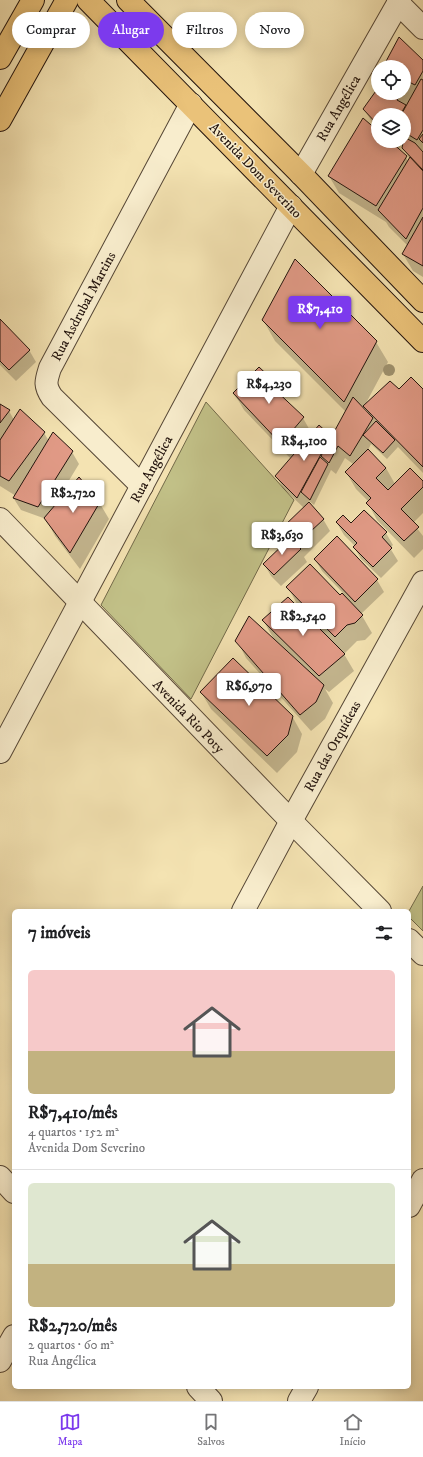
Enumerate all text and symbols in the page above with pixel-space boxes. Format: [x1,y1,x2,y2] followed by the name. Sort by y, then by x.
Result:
[12,12,90,48] chip: Comprar
[98,12,164,48] chip: Alugar
[172,12,237,48] chip: Filtros
[245,12,304,48] chip: Novo
[371,60,411,148] map controls
[371,60,411,100] button: locate
[313,72,365,145] street label: Rua Angélica
[371,108,411,148] button: layers
[205,119,306,222] street label: Avenida Dom Severino
[47,248,120,364] street label: Rua Asdrubal Martins
[283,296,357,330] pin: R$7,410
[297,301,343,317] text: R$7,410
[232,371,306,405] pin: R$4,230
[246,376,292,392] text: R$4,230
[267,428,341,462] pin: R$4,100
[127,433,177,506] street label: Rua Angélica
[281,433,327,449] text: R$4,100
[36,480,110,514] pin: R$2,720
[50,485,96,501] text: R$2,720
[245,522,319,556] pin: R$3,630
[261,527,303,543] text: R$3,630
[266,603,340,637] pin: R$2,540
[280,608,326,624] text: R$2,540
[212,673,286,707] pin: R$6,970
[148,676,228,758] street label: Avenida Rio Poty
[226,678,272,694] text: R$6,970
[300,697,365,795] street label: Rua das Orquídeas
[28,922,91,944] text: 7 imóveis
[373,922,395,944] icon: filters
[176,996,248,1068] icon: home
[28,1102,118,1124] text: R$7,410/mês
[28,1124,119,1140] text: 4 quartos · 152 m²
[28,1140,145,1156] text: Avenida Dom Severino
[176,1209,248,1281] icon: home
[28,1315,117,1337] text: R$2,720/mês
[28,1337,114,1353] text: 2 quartos · 60 m²
[28,1353,96,1369] text: Rua Angélica
[57,1411,82,1449] tab: Mapa
[197,1411,225,1449] tab: Salvos
[340,1411,366,1449] tab: Início

